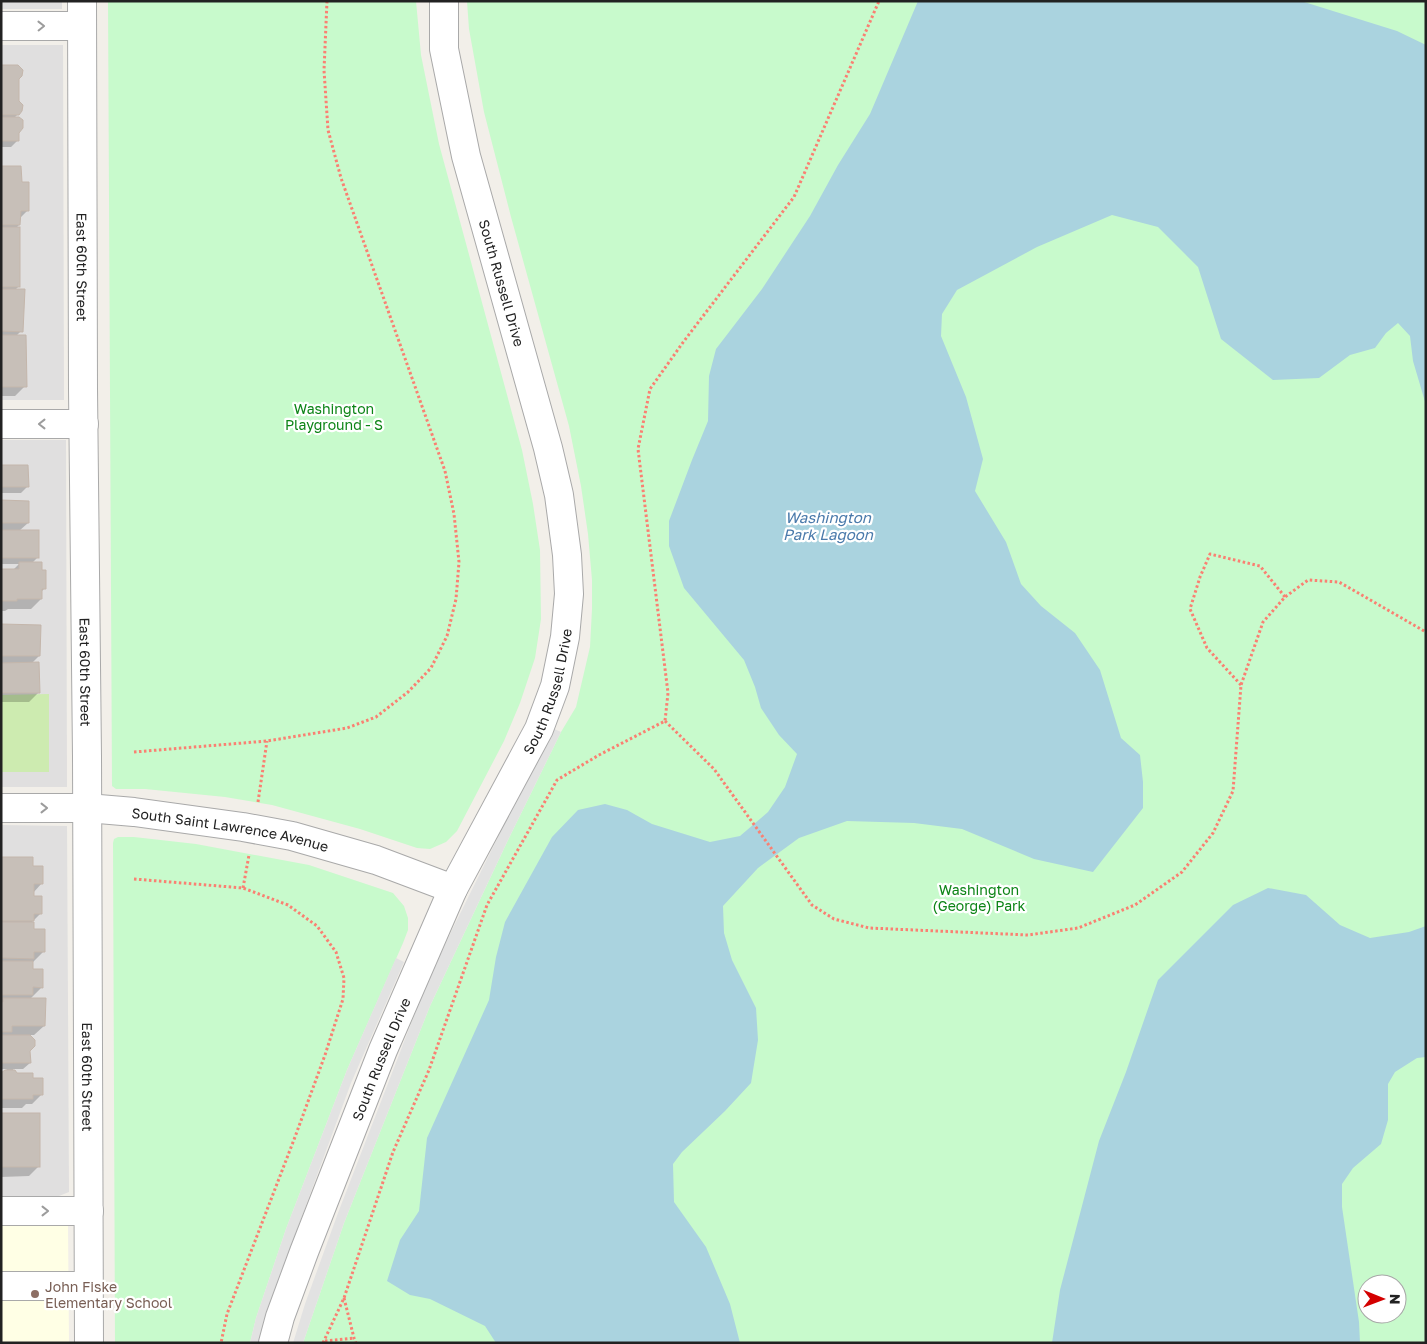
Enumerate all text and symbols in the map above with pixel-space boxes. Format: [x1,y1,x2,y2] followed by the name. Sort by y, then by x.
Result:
[38,21,45,31] one-way arrow
[74,212,91,322] street label: East 60th Street
[476,218,528,348] street label: South Russell Drive
[285,400,383,433] park label: Washington Playground - S
[38,419,46,429] one-way arrow
[783,508,874,544] water label: Washington Park Lagoon
[77,617,95,727] street label: East 60th Street
[519,628,574,757] street label: South Russell Drive
[40,803,48,813] one-way arrow
[131,803,331,855] street label: South Saint Lawrence Avenue
[933,881,1026,914] park label: Washington (George) Park
[348,995,413,1123] street label: South Russell Drive
[79,1022,97,1132] street label: East 60th Street
[42,1206,50,1216] one-way arrow
[1357,1274,1407,1324] north arrow
[45,1278,172,1311] place label: John Fiske Elementary School
[29,1288,41,1300] marker: John Fiske Elementary School
[1387,1294,1404,1305] text: N

